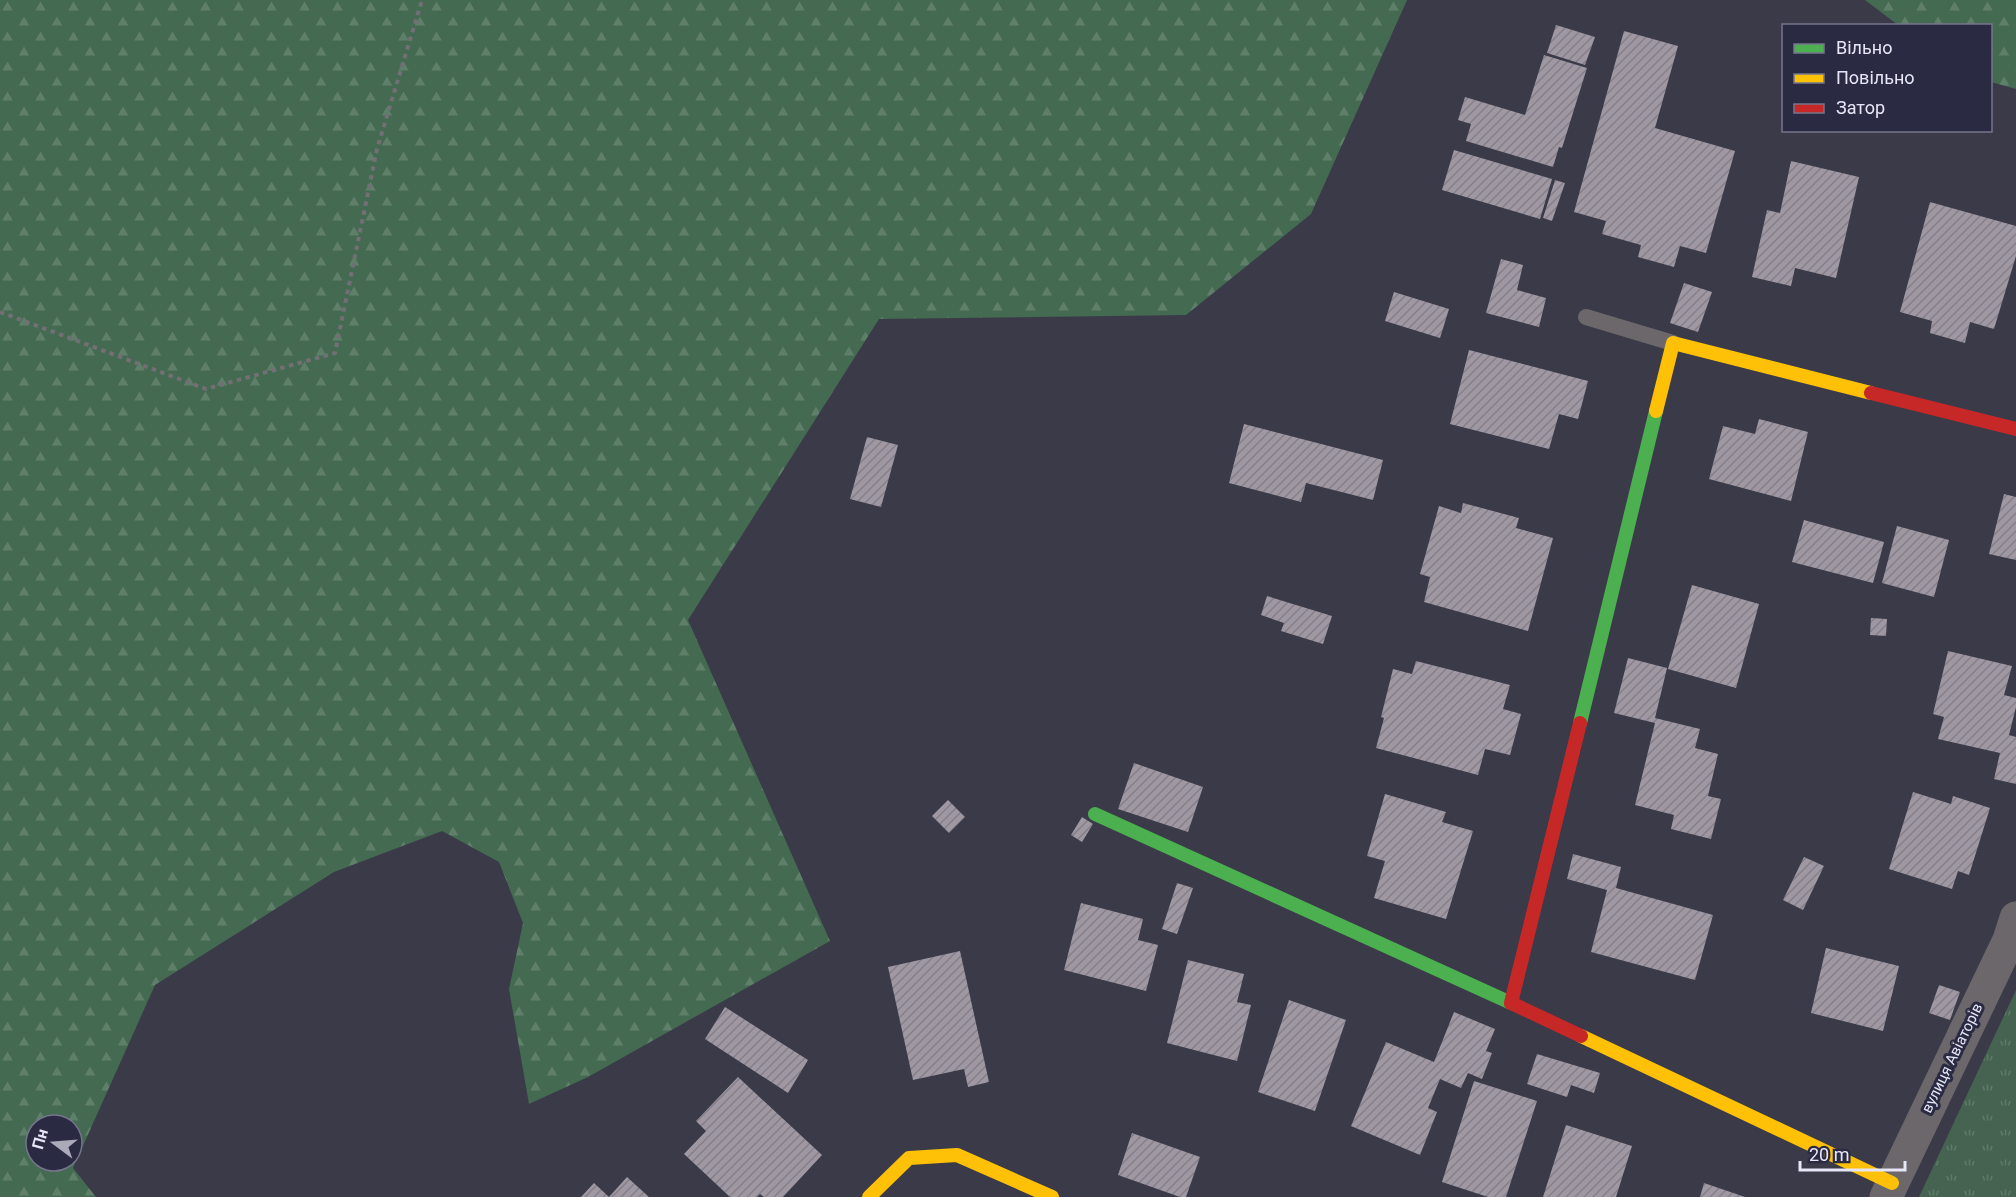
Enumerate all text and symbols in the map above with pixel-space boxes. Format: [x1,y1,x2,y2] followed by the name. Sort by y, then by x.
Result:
[1782,24,1992,132] legend
[1836,37,1892,58] text: Вільно
[1836,67,1915,88] text: Повільно
[1836,97,1885,118] text: Затор
[1918,1000,1986,1116] street label: вулиця Авіаторів
[24,1113,84,1173] north arrow
[28,1127,52,1151] text: Пн
[1800,1134,1905,1172] scale bar
[1809,1144,1849,1165] text: 20 m

